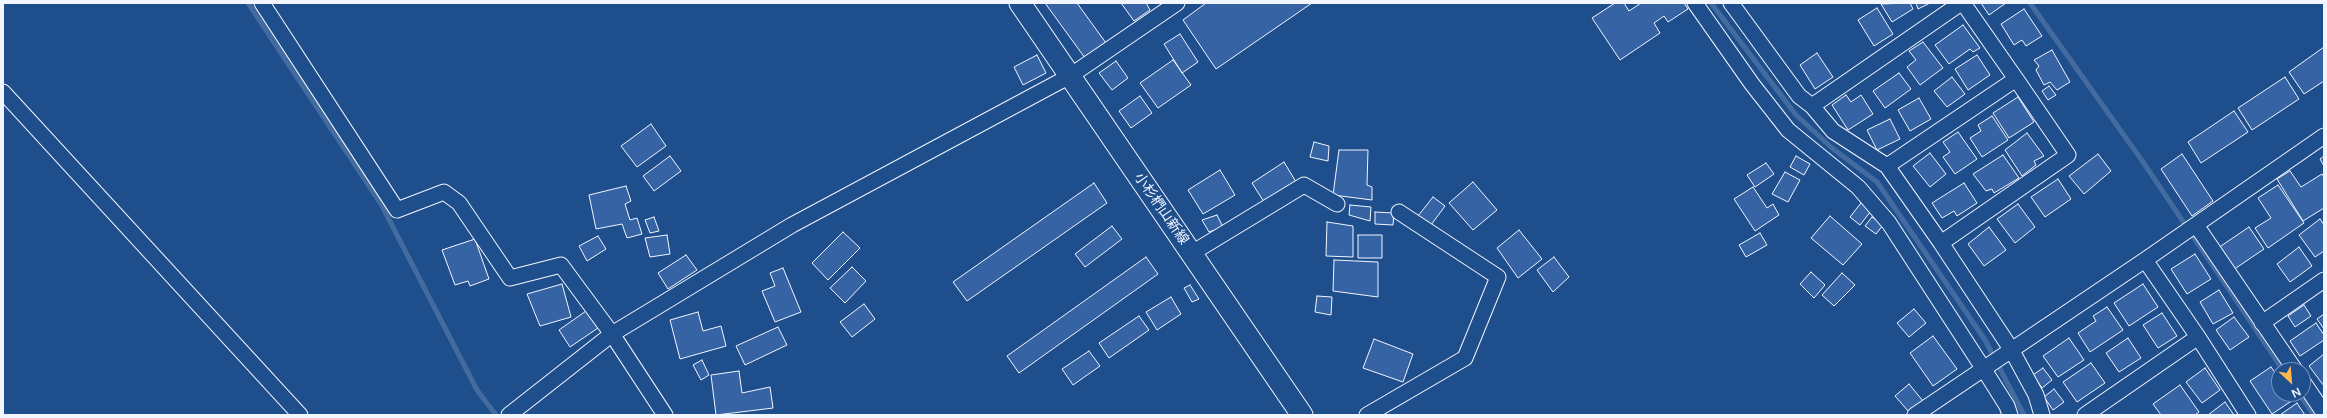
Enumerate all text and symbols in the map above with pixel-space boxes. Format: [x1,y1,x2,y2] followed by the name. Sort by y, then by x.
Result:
[1130,170,1192,248] street label: 小杉椚山新線
[2271,362,2311,402] north arrow
[2289,385,2303,400] text: N

